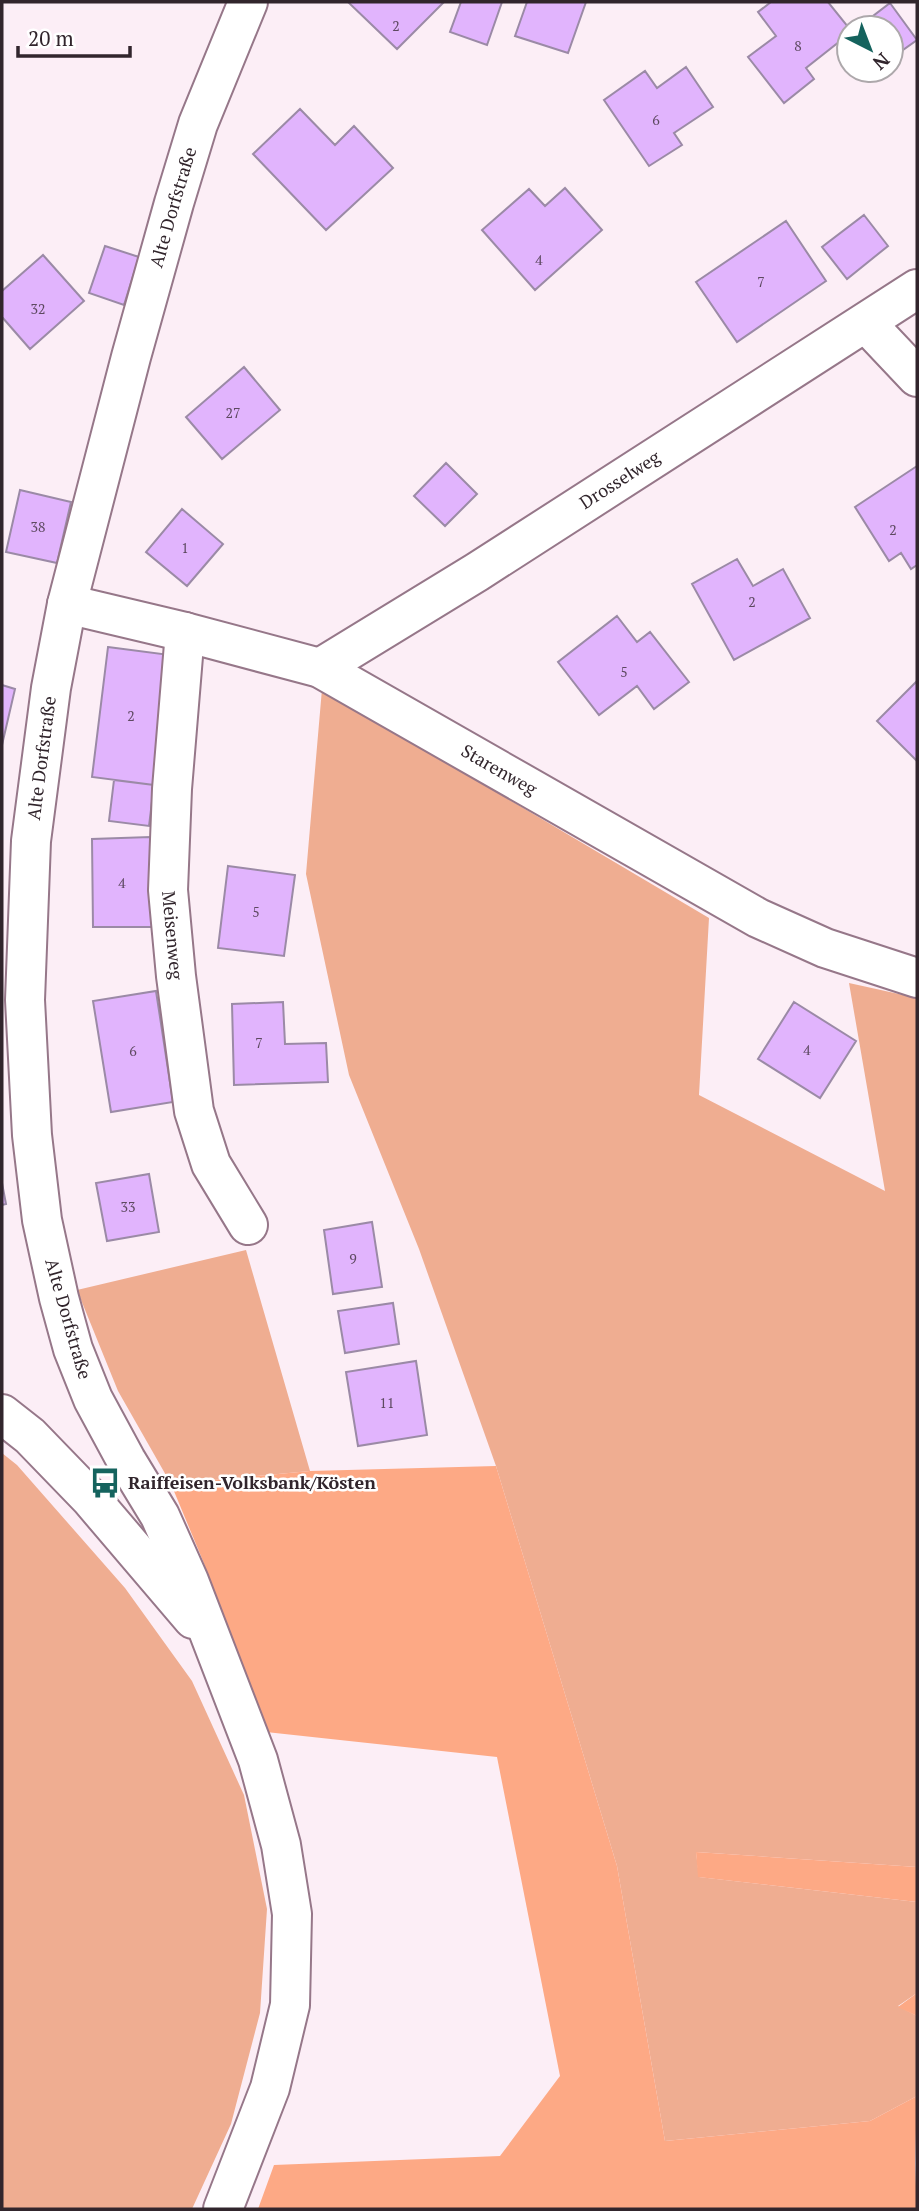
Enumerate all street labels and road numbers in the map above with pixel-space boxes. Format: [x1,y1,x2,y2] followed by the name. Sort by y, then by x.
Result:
[144,144,201,270] street label: Alte Dorfstraße
[575,444,665,514] street label: Drosselweg
[21,695,61,821] street label: Alte Dorfstraße
[457,738,542,801] street label: Starenweg
[157,890,189,981] street label: Meisenweg
[40,1256,98,1382] street label: Alte Dorfstraße

